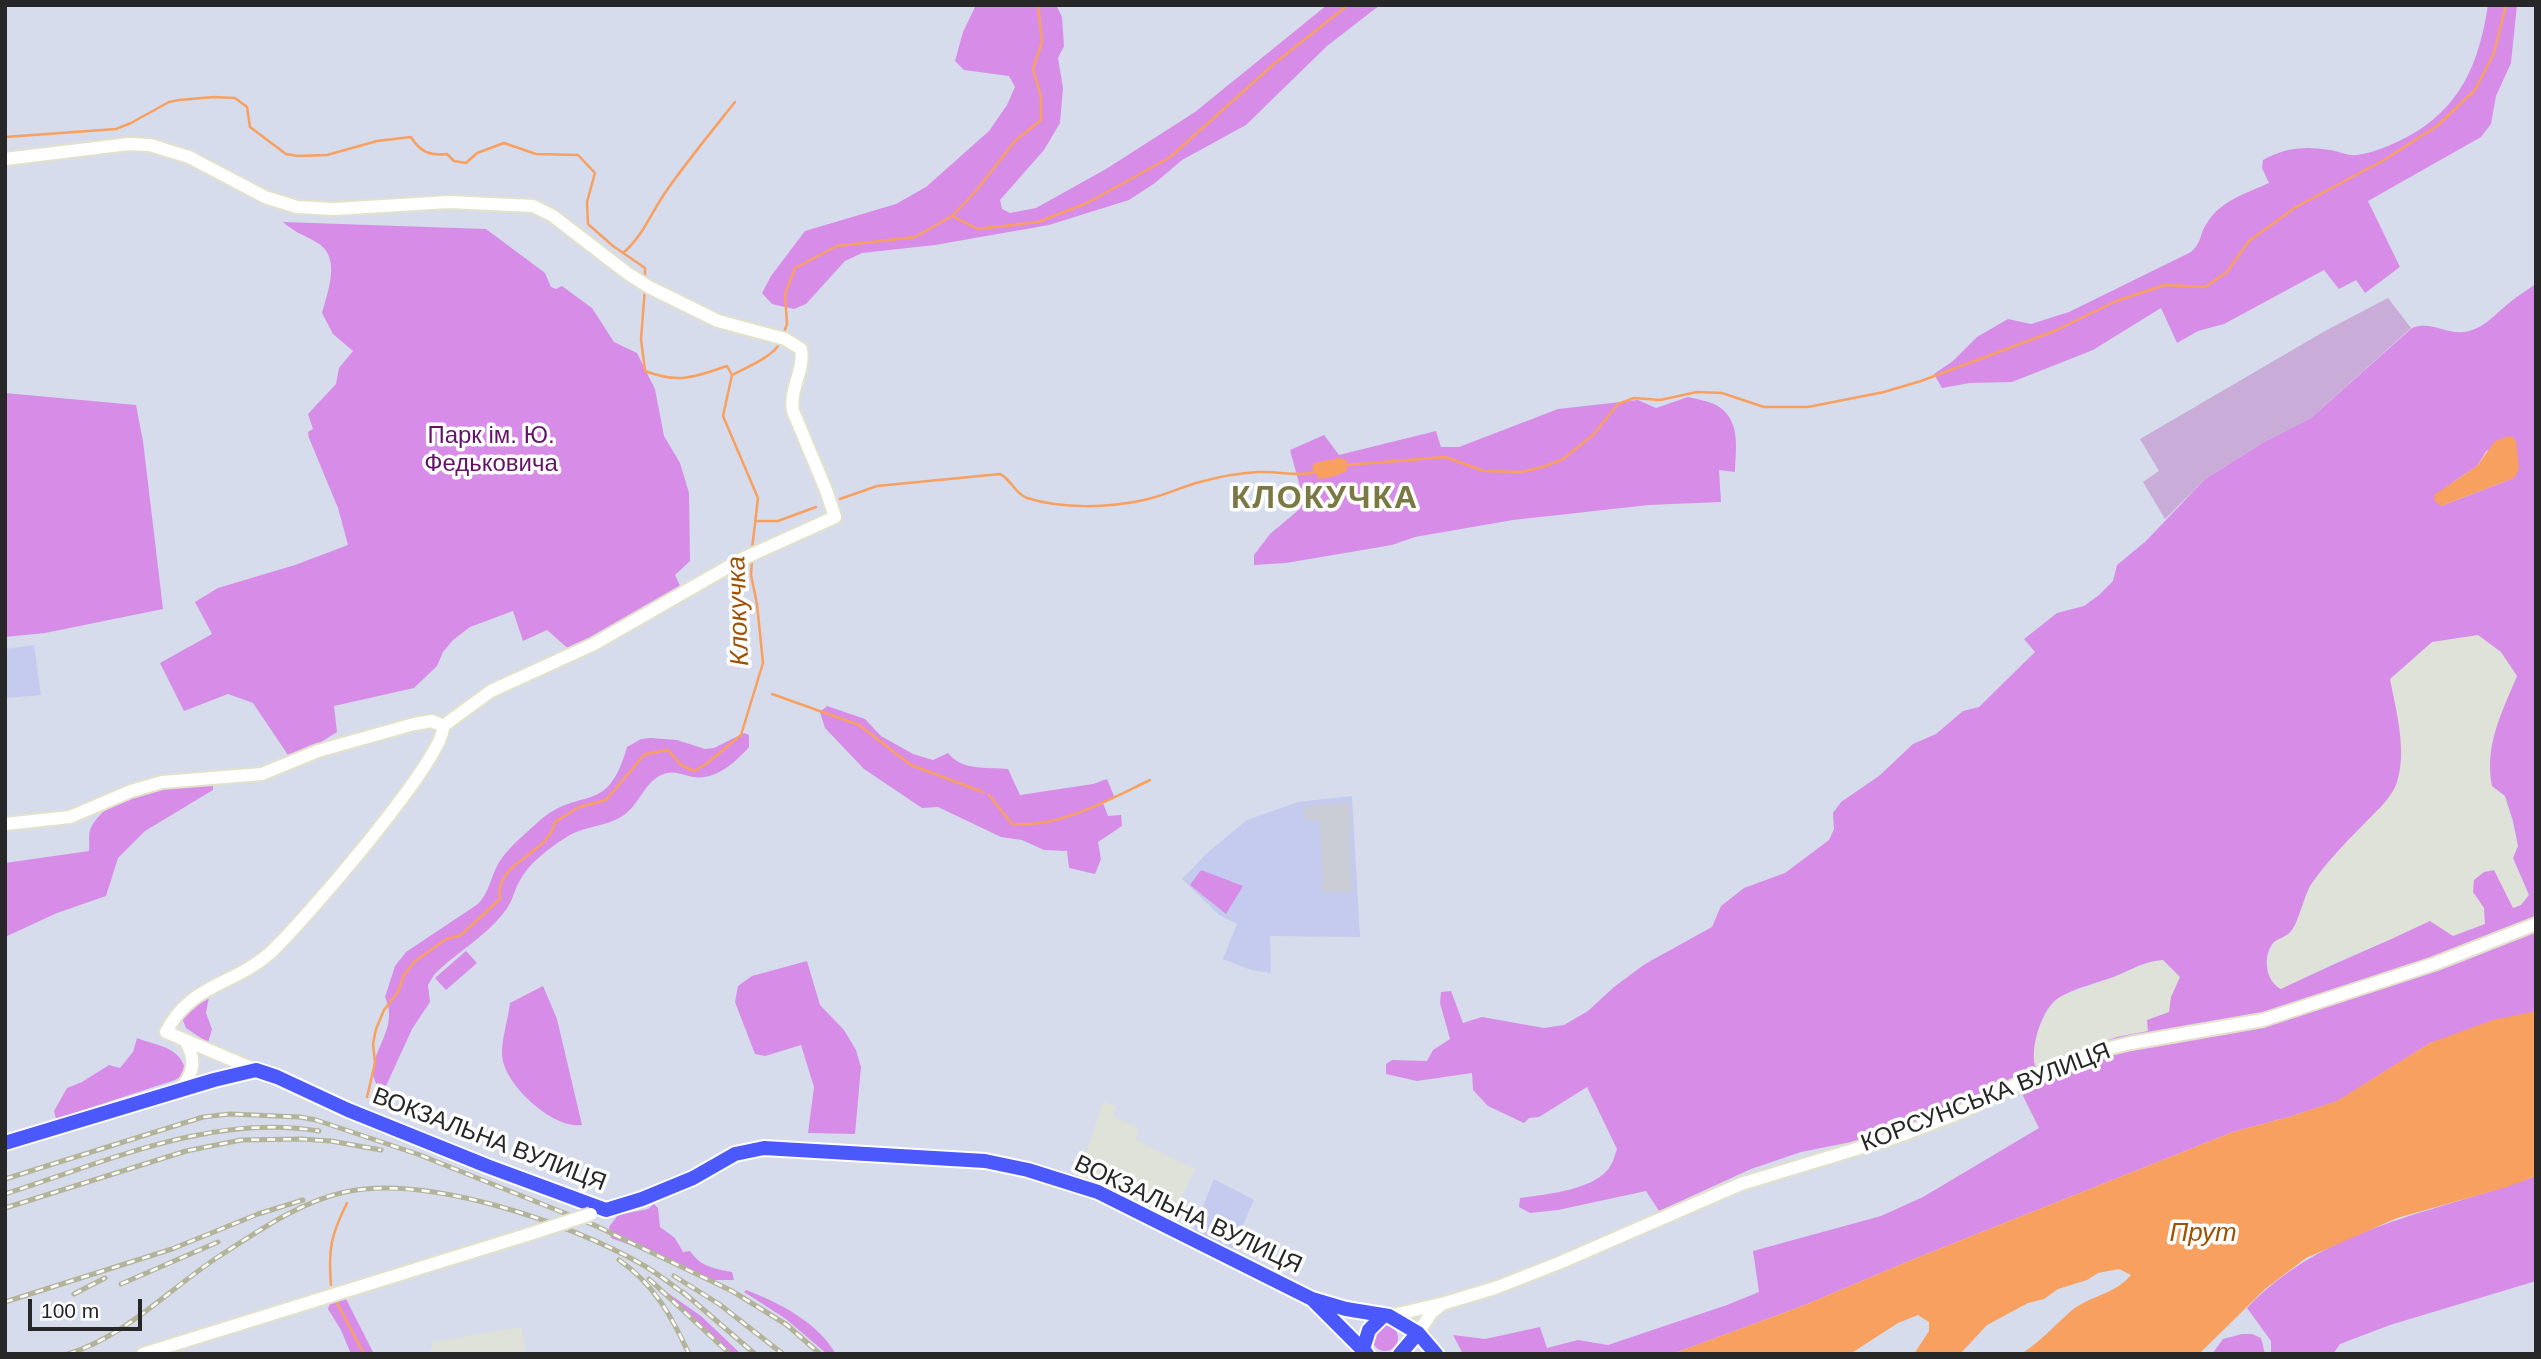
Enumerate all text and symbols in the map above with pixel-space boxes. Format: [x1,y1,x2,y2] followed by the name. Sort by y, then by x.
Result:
[424,422,558,478] park label: Парк ім. Ю. Федьковича
[1232,480,1418,518] district label: КЛОКУЧКА
[721,556,757,666] water label: Клокучка
[1857,1037,2115,1159] street label: КОРСУНСЬКА ВУЛИЦЯ
[368,1082,610,1198] street label: ВОКЗАЛЬНА ВУЛИЦЯ
[1070,1150,1306,1280] street label: ВОКЗАЛЬНА ВУЛИЦЯ
[2169,1218,2237,1250] water label: Прут
[32,1286,145,1330] scale bar
[41,1299,99,1322] text: 100 m

